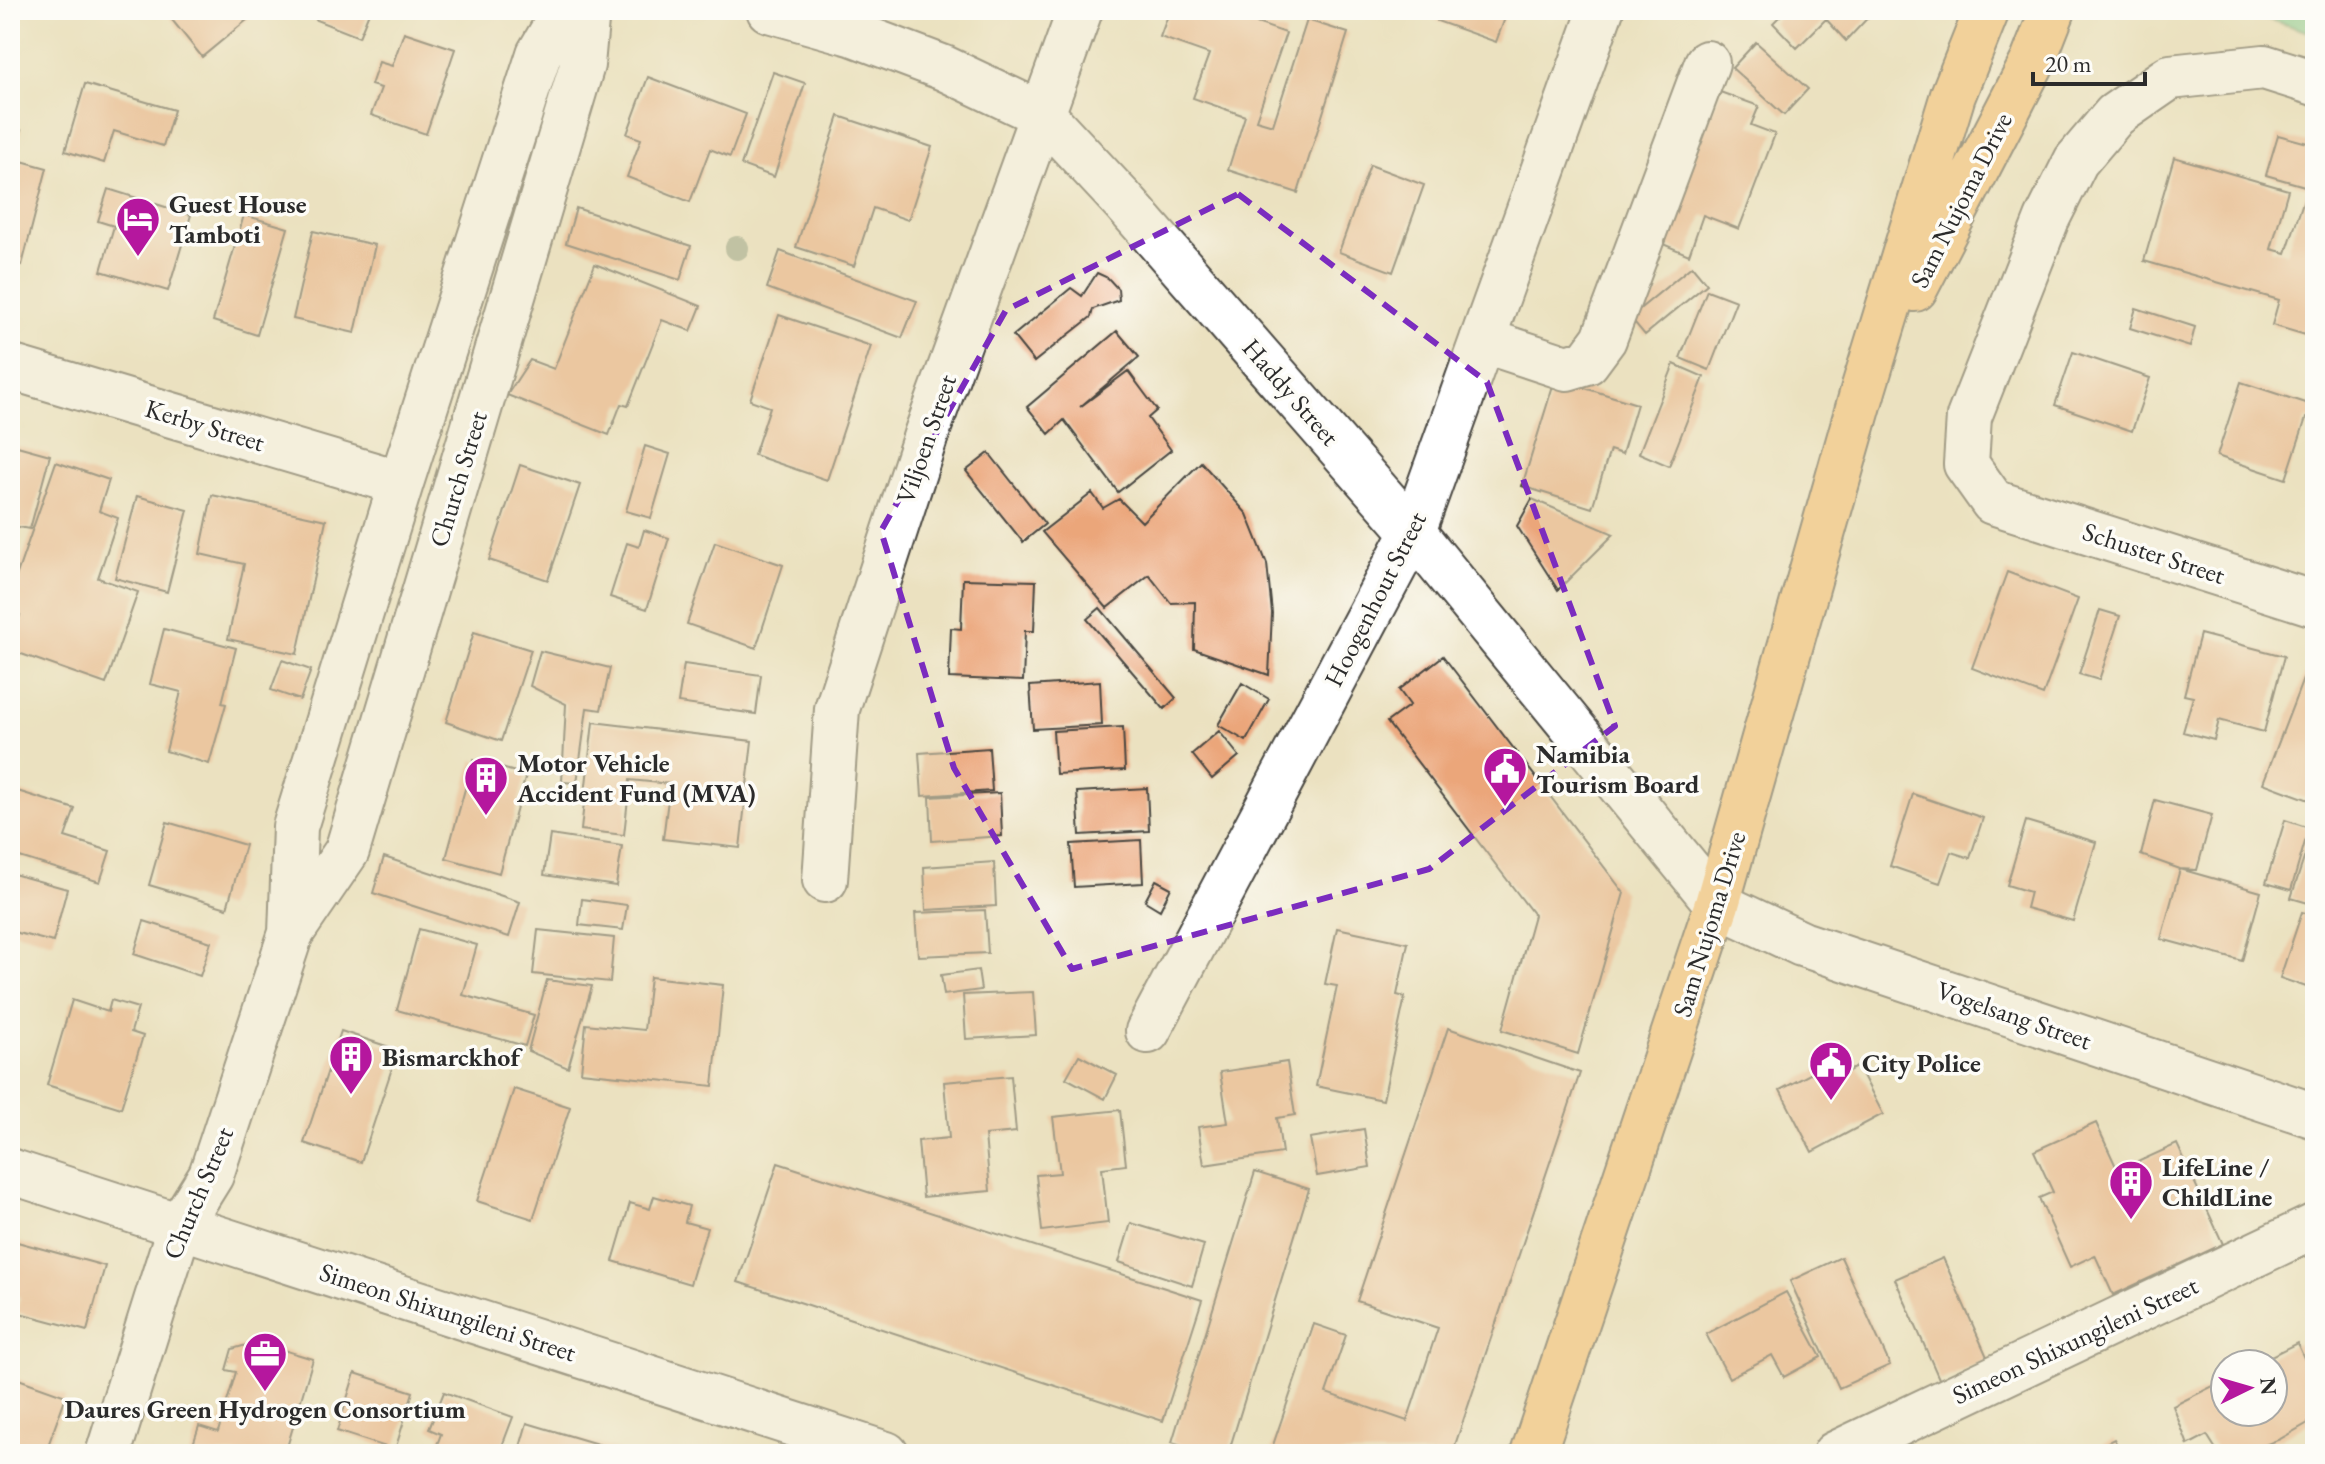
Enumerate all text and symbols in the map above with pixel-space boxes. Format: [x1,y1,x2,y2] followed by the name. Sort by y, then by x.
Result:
[2033,36,2145,86] scale bar
[2045,48,2092,79] text: 20 m
[1902,107,2020,293] street label: Sam Nujoma Drive
[169,187,307,251] place label: Guest House Tamboti
[114,195,162,258] hotel icon: Guest House Tamboti
[1235,331,1347,453] street label: Haddy Street
[888,370,964,508] street label: Viljoen Street
[141,391,269,459] street label: Kerby Street
[421,407,495,551] street label: Church Street
[1316,506,1434,692] street label: Hoogenhout Street
[2079,514,2229,592] street label: Schuster Street
[1536,737,1700,801] place label: Namibia Tourism Board
[1481,745,1529,808] public building icon: Namibia Tourism Board
[516,746,756,810] place label: Motor Vehicle Accident Fund (MVA)
[462,754,510,817] building icon: Motor Vehicle Accident Fund (MVA)
[1665,827,1753,1021] street label: Sam Nujoma Drive
[1932,973,2096,1057] street label: Vogelsang Street
[327,1033,375,1096] building icon: Bismarckhof
[1807,1039,1855,1102] public building icon: City Police
[382,1040,523,1074] place label: Bismarckhof
[1862,1046,1981,1080] place label: City Police
[155,1122,241,1264] street label: Church Street
[2162,1150,2273,1214] place label: LifeLine / ChildLine
[2107,1158,2155,1221] building icon: LifeLine / ChildLine
[316,1255,580,1369] street label: Simeon Shixungileni Street
[1947,1268,2203,1412] street label: Simeon Shixungileni Street
[241,1330,289,1393] office icon: Daures Green Hydrogen Consortium
[2209,1348,2289,1428] north arrow
[2253,1376,2284,1397] text: N
[64,1392,466,1426] place label: Daures Green Hydrogen Consortium

